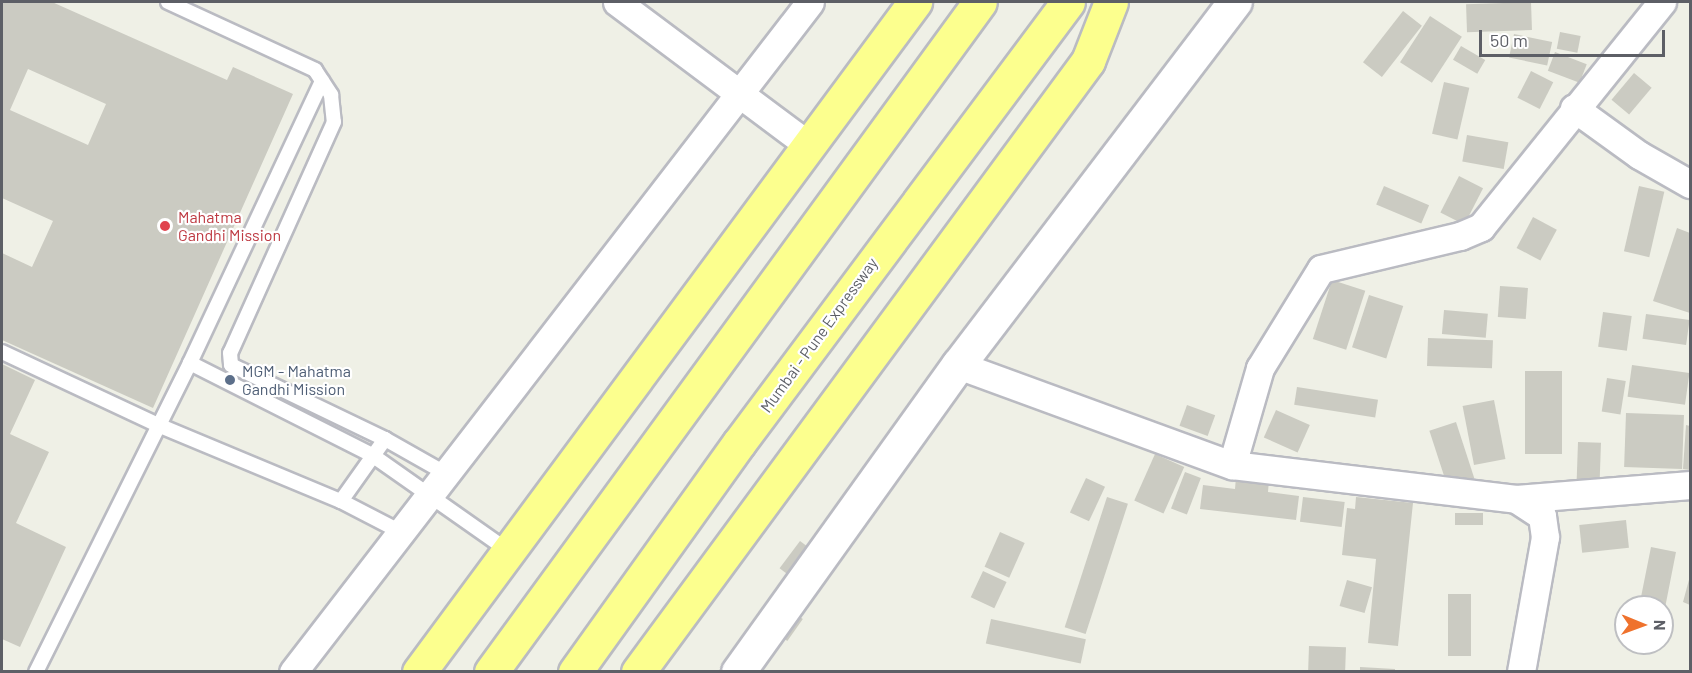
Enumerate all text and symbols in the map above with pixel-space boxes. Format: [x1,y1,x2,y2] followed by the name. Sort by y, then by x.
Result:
[1482,18,1668,56] scale bar
[1490,29,1528,51] text: 50 m
[178,207,281,245] place label: Mahatma Gandhi Mission
[156,217,174,235] marker: Mahatma Gandhi Mission
[756,254,882,416] street label: Mumbai - Pune Expressway
[242,361,351,399] place label: MGM - Mahatma Gandhi Mission
[223,373,237,387] marker: MGM - Mahatma Gandhi Mission
[1614,595,1674,655] north arrow
[1651,620,1670,631] text: N

